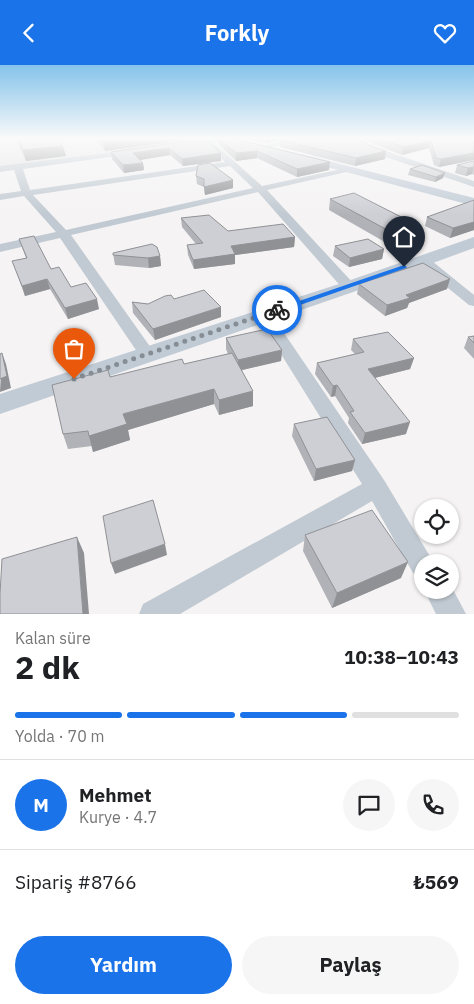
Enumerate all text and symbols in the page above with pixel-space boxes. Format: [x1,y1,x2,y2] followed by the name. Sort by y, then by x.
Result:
[205,18,269,47] text: Forkly
[15,19,43,47] icon: back
[431,19,459,47] icon: heart
[383,216,425,267] pin
[390,223,418,251] icon: home
[252,285,302,335] courier
[263,296,291,324] icon: bike
[53,328,95,379] pin
[60,335,88,363] icon: bag
[414,499,459,599] map controls
[414,499,459,544] button: locate
[414,554,459,599] button: layers
[15,628,91,648] text: Kalan süre
[344,645,459,669] text: 10:38–10:43
[15,646,80,688] text: 2 dk
[15,726,105,746] text: Yolda · 70 m
[343,779,395,831] button: chat
[407,779,459,831] button: phone
[79,783,152,807] text: Mehmet
[33,793,49,817] text: M
[79,807,157,827] text: Kurye · 4.7
[15,870,137,894] text: Sipariş #8766
[413,870,459,894] text: ₺569
[15,936,232,994] button: Yardım
[242,936,459,994] button: Paylaş

